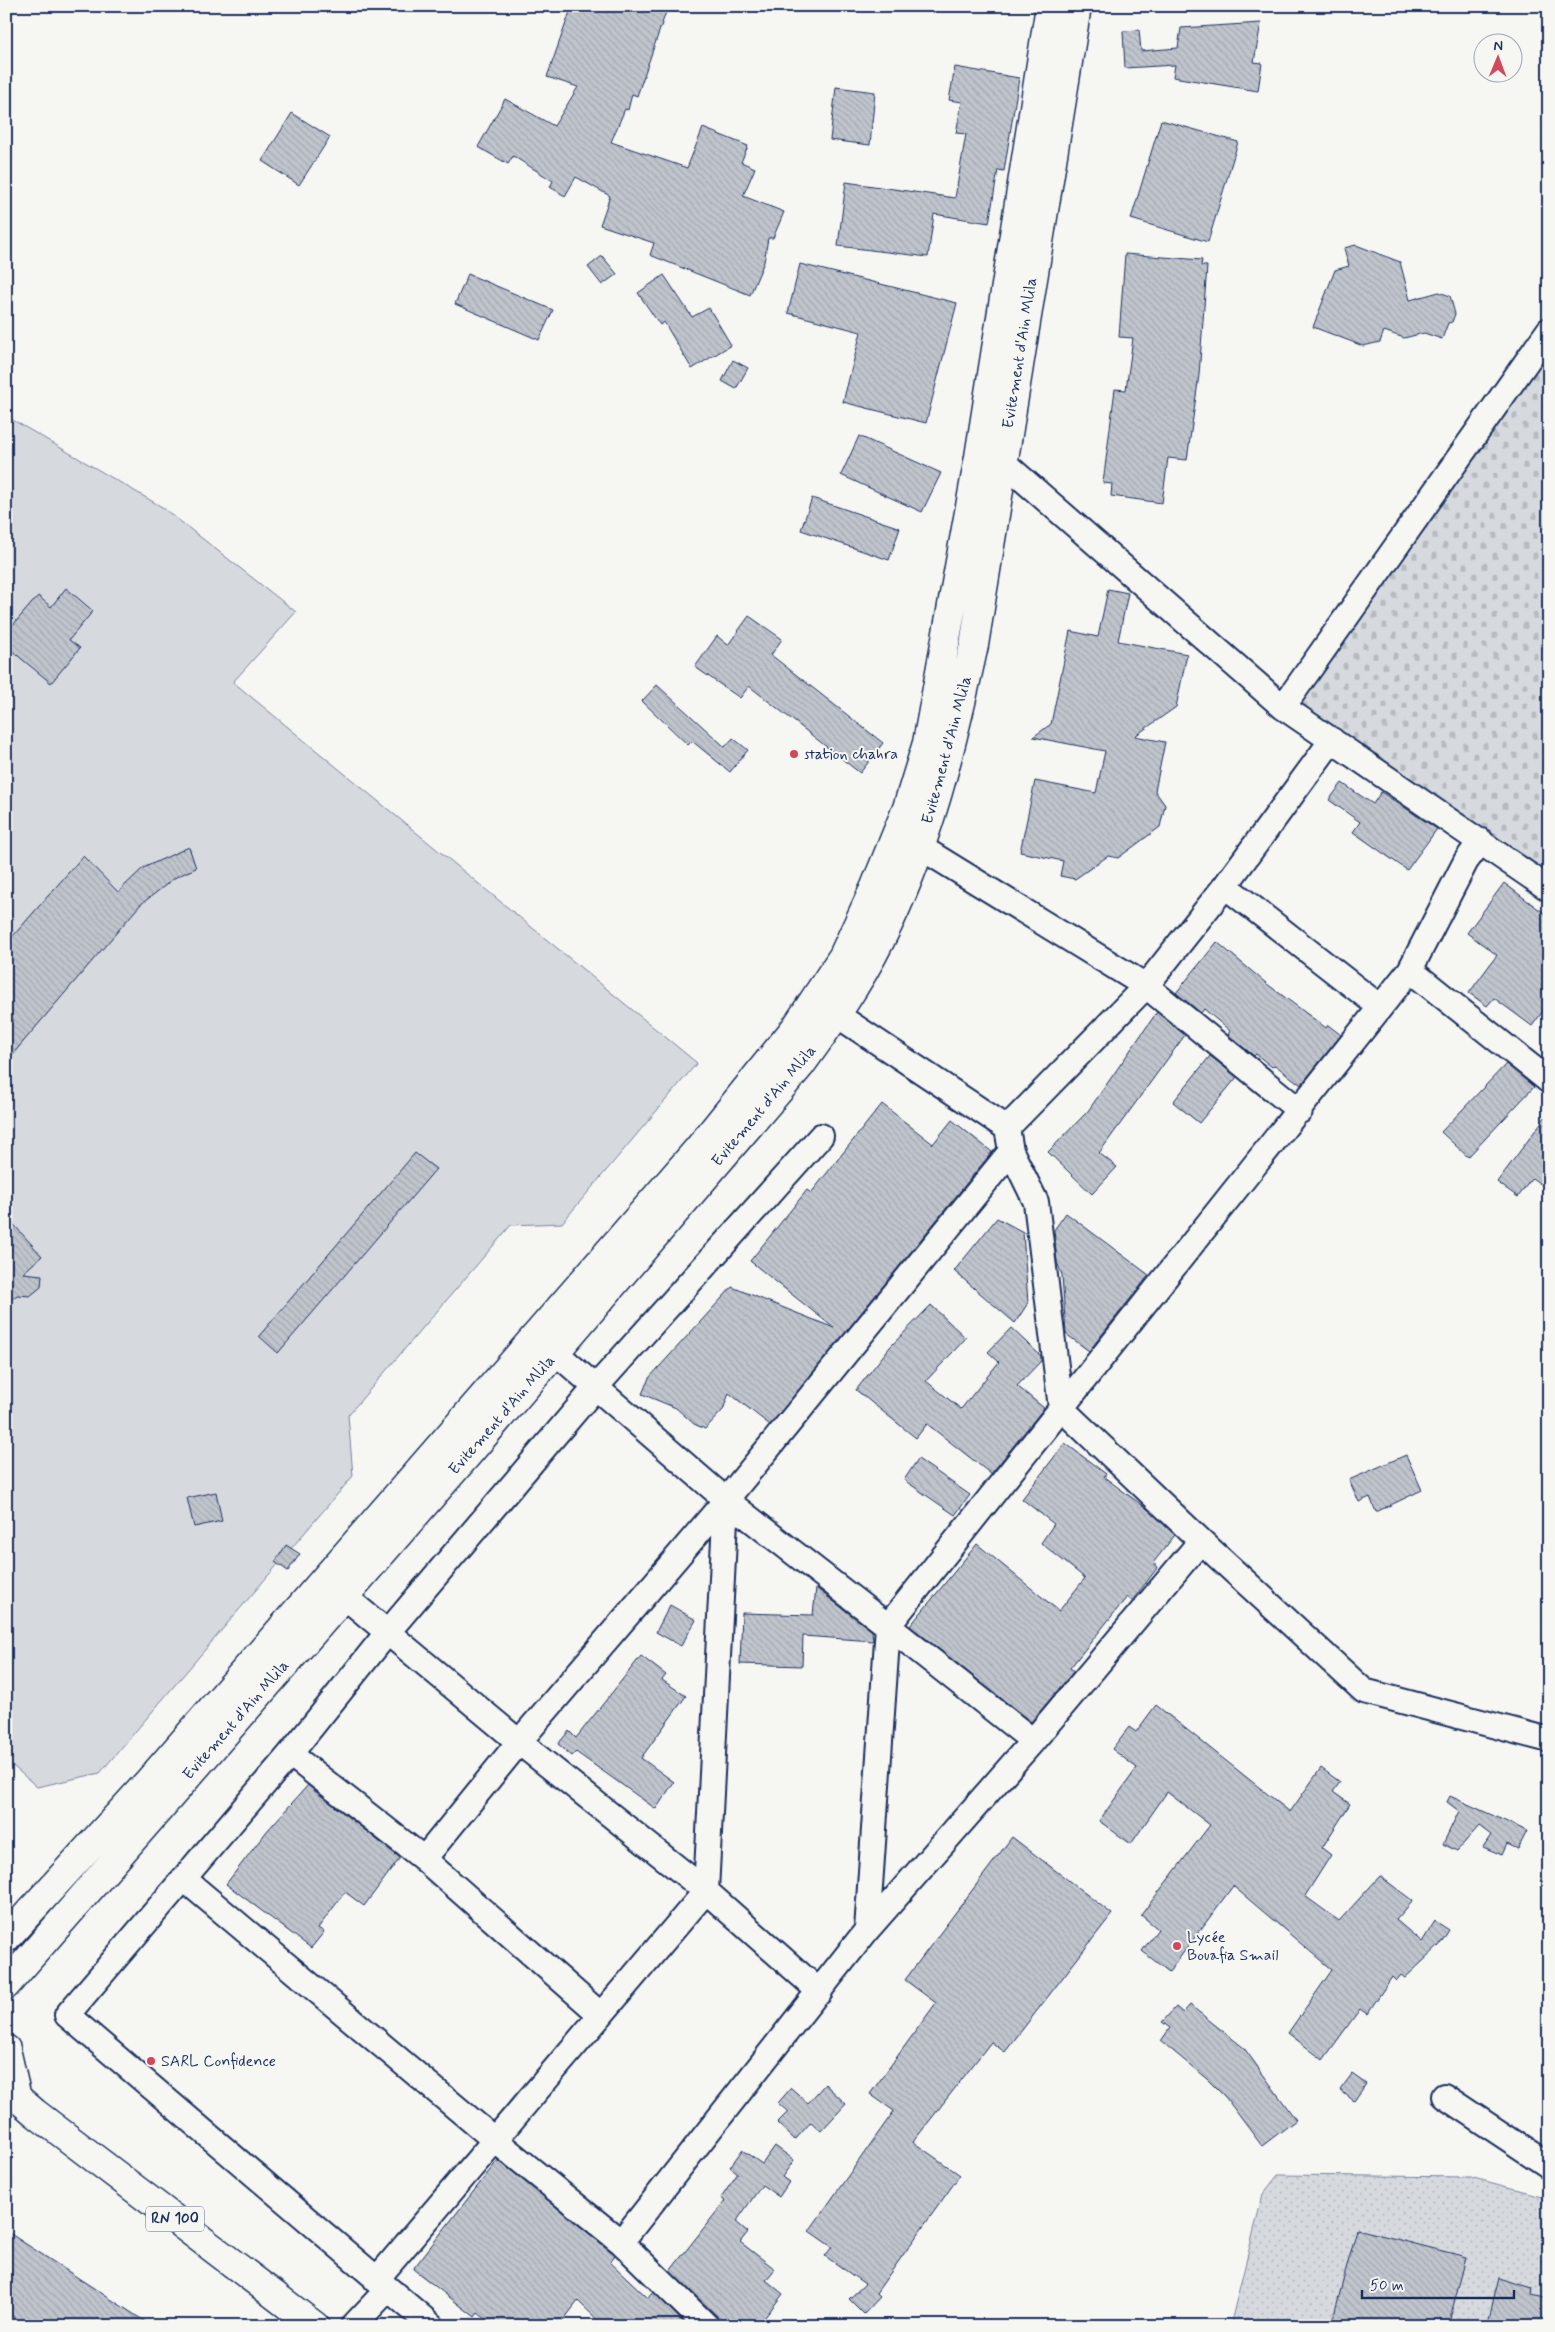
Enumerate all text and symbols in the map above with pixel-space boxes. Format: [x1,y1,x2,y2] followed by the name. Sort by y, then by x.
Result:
[1472,32,1522,82] north arrow
[1493,37,1503,55] text: N
[998,276,1042,430] street label: Evitement d'Ain Mlila
[917,674,977,826] street label: Evitement d'Ain Mlila
[804,744,898,765] place label: station chahra
[788,748,800,760] marker: station chahra
[707,1041,821,1171] street label: Evitement d'Ain Mlila
[444,1351,560,1479] street label: Evitement d'Ain Mlila
[178,1656,294,1784] street label: Evitement d'Ain Mlila
[1187,1927,1278,1966] place label: Lycée Bouafia Smail
[1171,1940,1183,1952] marker: Lycée Bouafia Smail
[161,2051,276,2072] place label: SARL Confidence
[145,2055,157,2067] marker: SARL Confidence
[146,2206,204,2232] road number: RN 100
[1362,2267,1515,2299] scale bar
[1370,2276,1404,2296] text: 50 m

